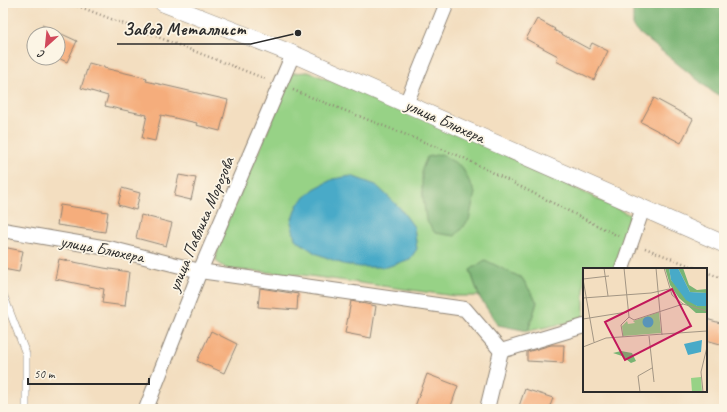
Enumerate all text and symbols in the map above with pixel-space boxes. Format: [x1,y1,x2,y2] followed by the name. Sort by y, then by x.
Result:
[117,14,251,44] callout: Завод Металлист
[123,18,246,40] text: Завод Металлист
[26,26,66,66] north arrow
[34,47,47,62] text: С
[401,94,490,149] street label: улица Блюхера
[163,152,240,296] street label: улица Павлика Морозова
[57,230,148,268] street label: улица Блюхера
[583,268,707,392] inset map
[28,360,149,386] scale bar
[34,366,56,382] text: 50 m

